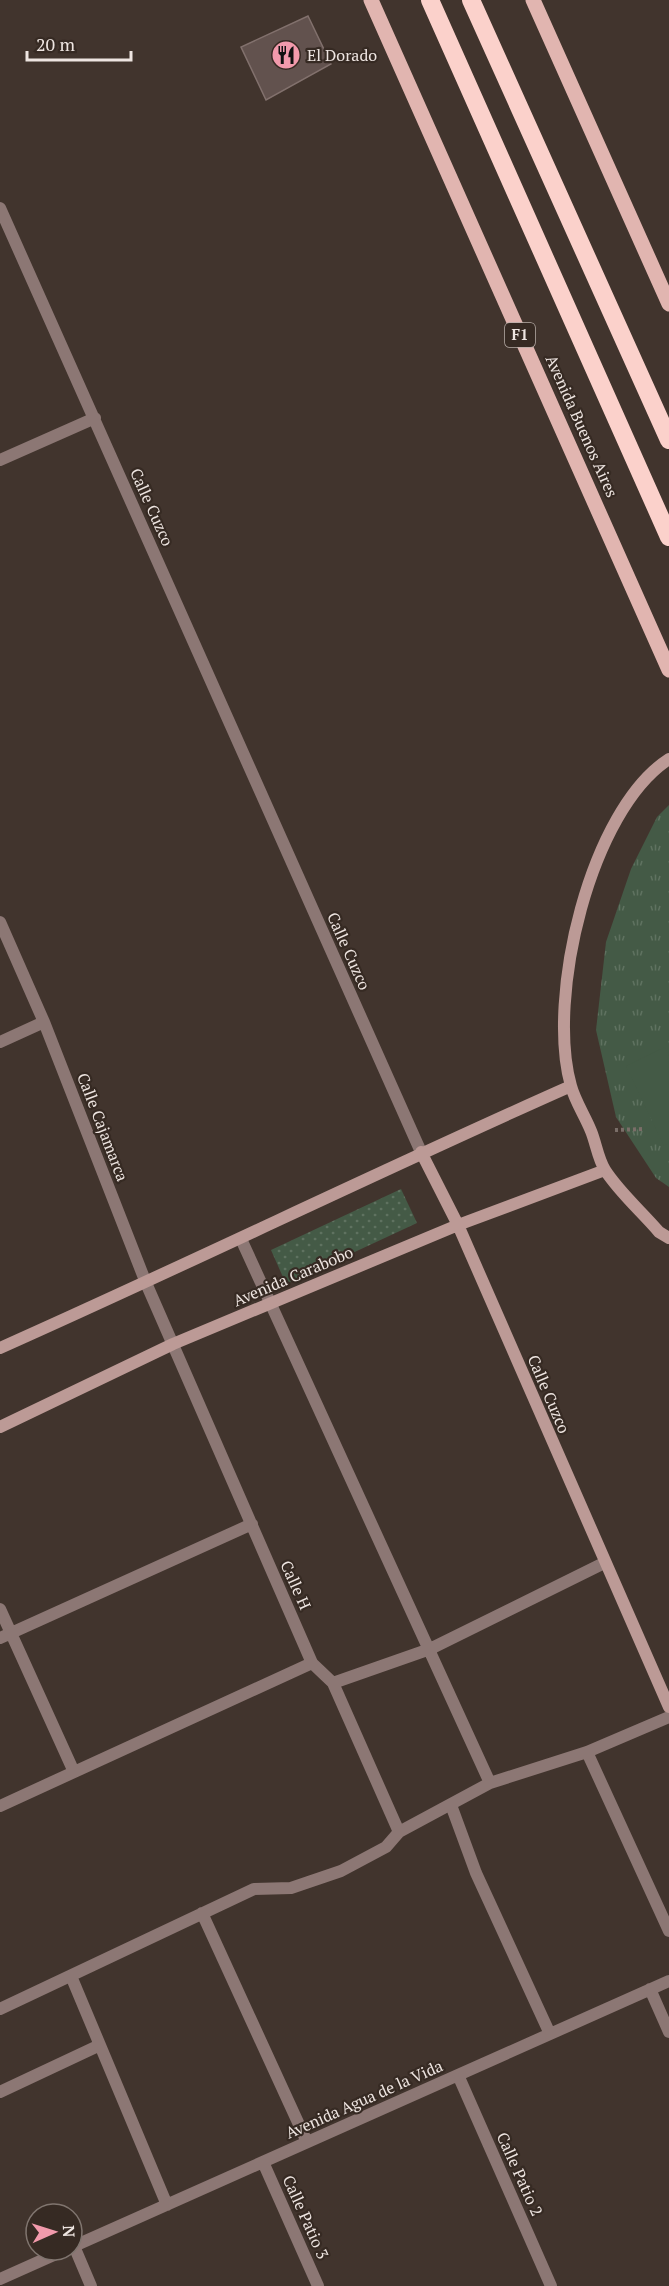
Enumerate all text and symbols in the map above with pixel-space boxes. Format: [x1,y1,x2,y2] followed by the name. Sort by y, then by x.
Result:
[27,24,130,62] scale bar
[36,32,76,56] text: 20 m
[270,39,302,71] restaurant icon: El Dorado
[307,44,377,66] place label: El Dorado
[505,323,535,347] road number: F1
[541,351,623,501] street label: Avenida Buenos Aires
[125,465,179,550] street label: Calle Cuzco
[322,909,376,994] street label: Calle Cuzco
[72,1070,134,1184] street label: Calle Cajamarca
[230,1241,357,1311] street label: Avenida Carabobo
[523,1351,575,1437] street label: Calle Cuzco
[275,1557,317,1613] street label: Calle H
[282,2054,446,2144] street label: Avenida Agua de la Vida
[492,2129,548,2219] street label: Calle Patio 2
[278,2172,334,2262] street label: Calle Patio 3
[24,2202,84,2262] north arrow
[58,2225,80,2238] text: N

